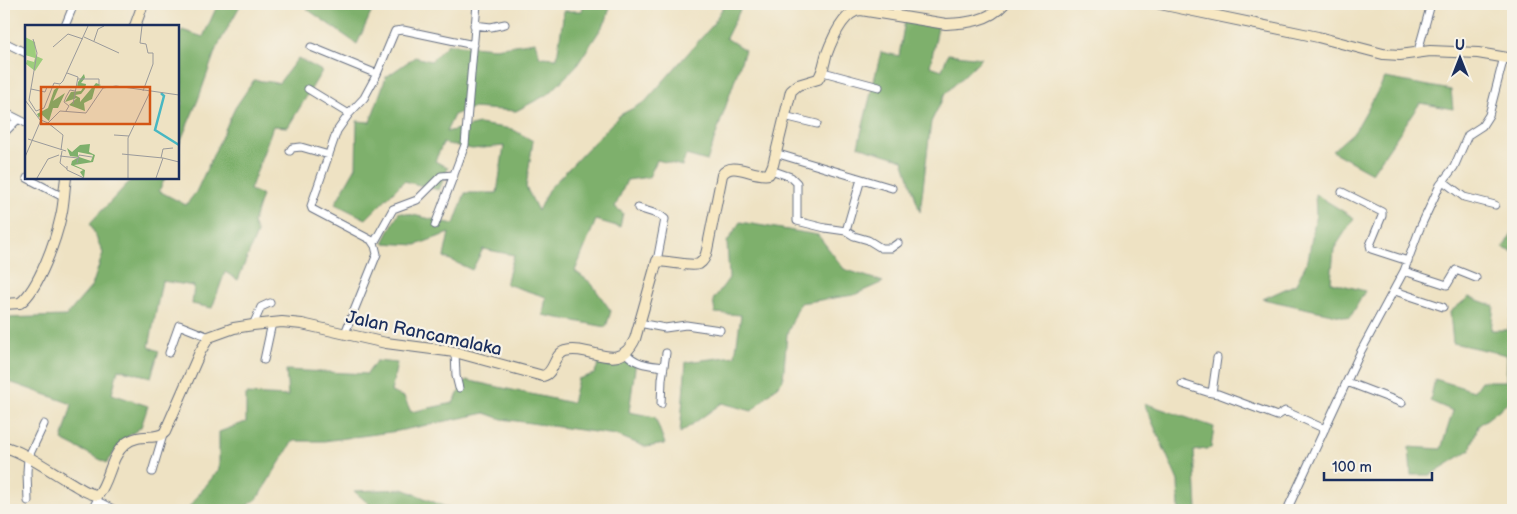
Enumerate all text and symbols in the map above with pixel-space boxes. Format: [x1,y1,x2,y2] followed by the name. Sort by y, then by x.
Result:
[25,25,179,179] inset map
[1434,32,1484,82] north arrow
[1455,37,1465,54] text: U
[344,307,504,360] street label: Jalan Rancamalaka
[1324,449,1432,481] scale bar
[1332,458,1372,477] text: 100 m

